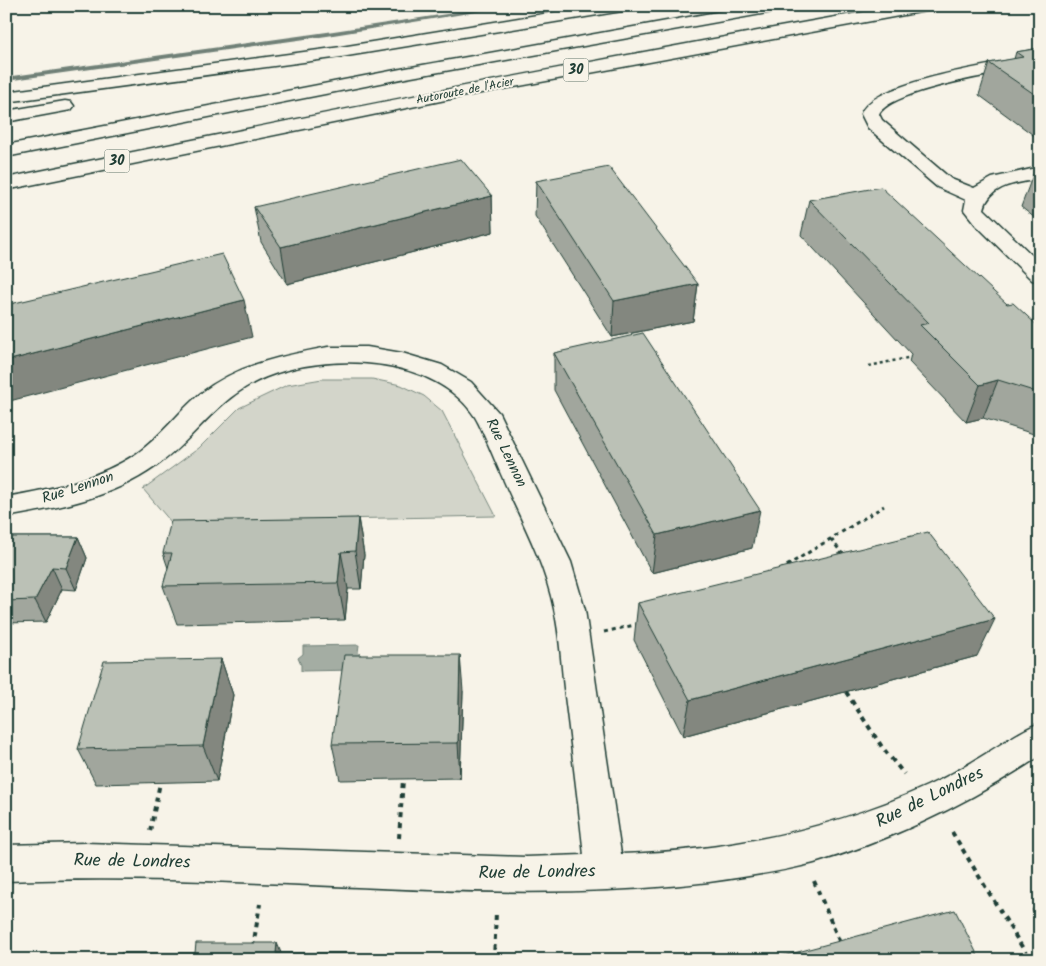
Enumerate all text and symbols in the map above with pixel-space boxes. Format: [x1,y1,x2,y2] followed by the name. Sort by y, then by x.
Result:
[564,58,588,82] road number: 30
[415,72,516,110] street label: Autoroute de l'Acier
[104,150,130,172] road number: 30
[479,414,533,492] street label: Rue Lennon
[39,465,117,511] street label: Rue Lennon
[871,759,989,837] street label: Rue de Londres
[73,846,191,878] street label: Rue de Londres
[478,857,596,889] street label: Rue de Londres

